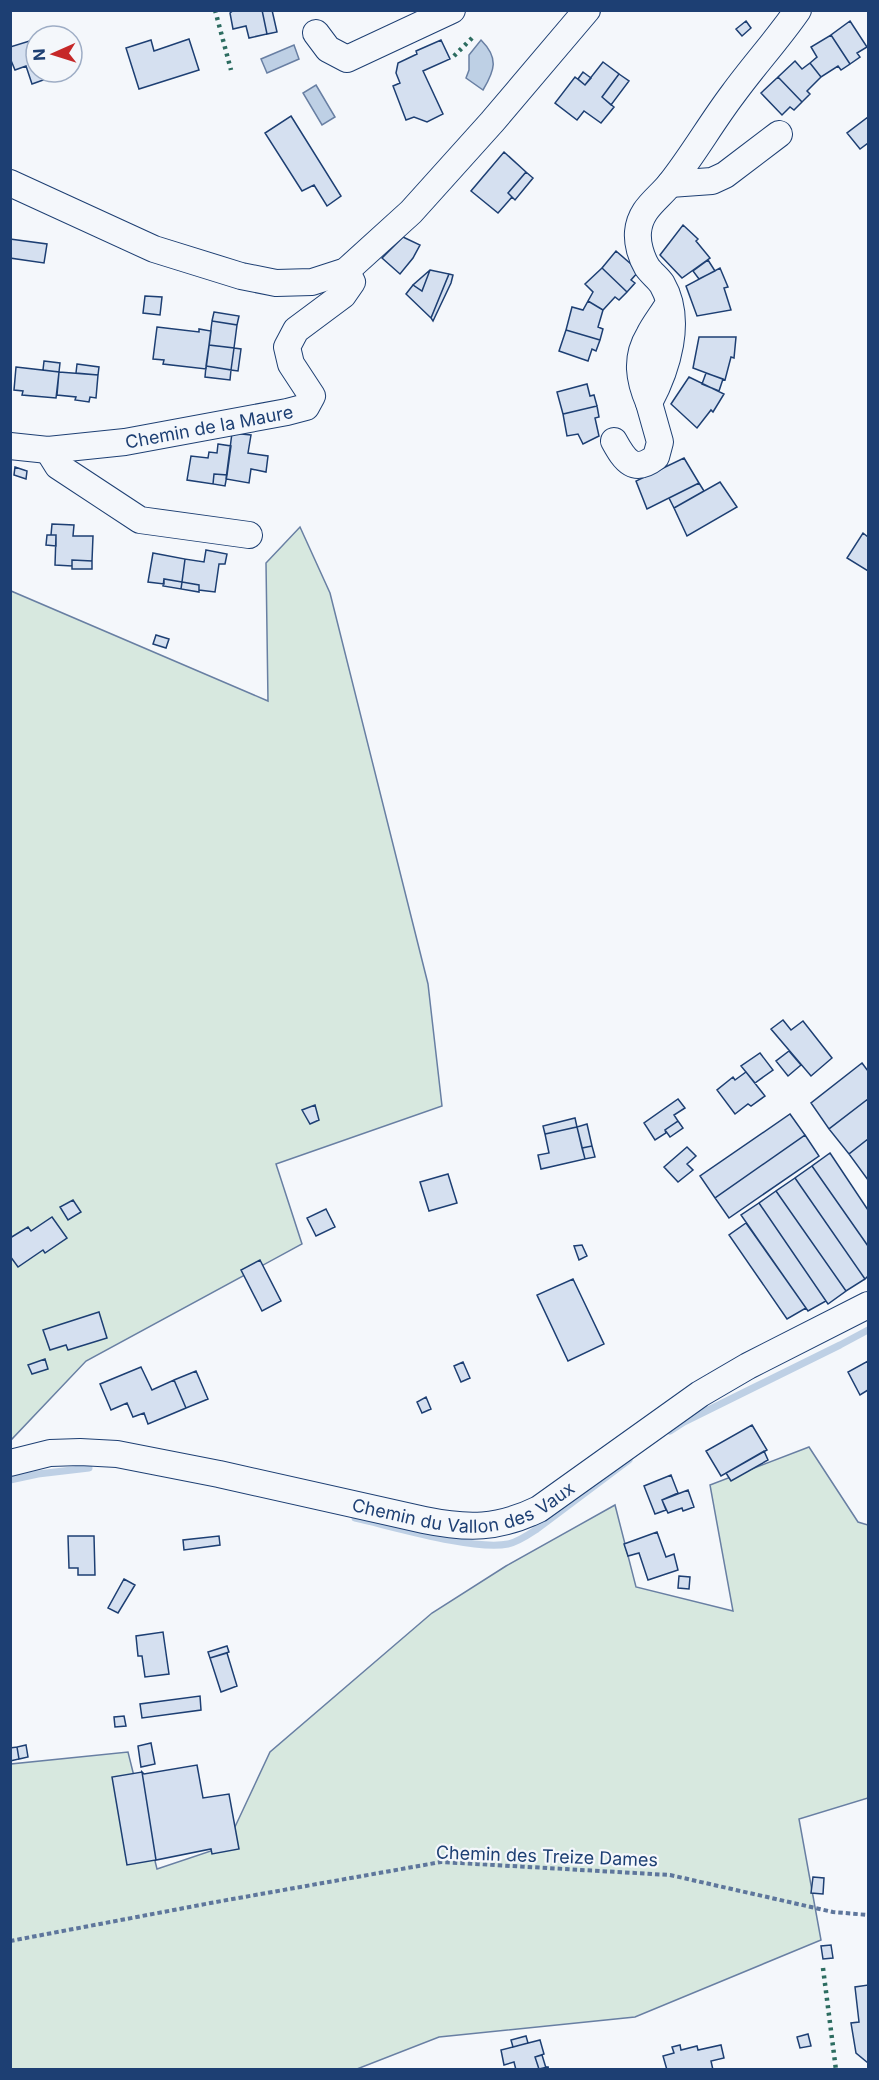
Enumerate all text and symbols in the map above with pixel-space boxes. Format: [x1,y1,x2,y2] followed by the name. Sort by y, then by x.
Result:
[24,24,84,84] north arrow
[29,48,49,61] text: N
[123,400,295,452] street label: Chemin de la Maure
[350,1477,578,1536] street label: Chemin du Vallon des Vaux
[436,1842,658,1870] street label: Chemin des Treize Dames

